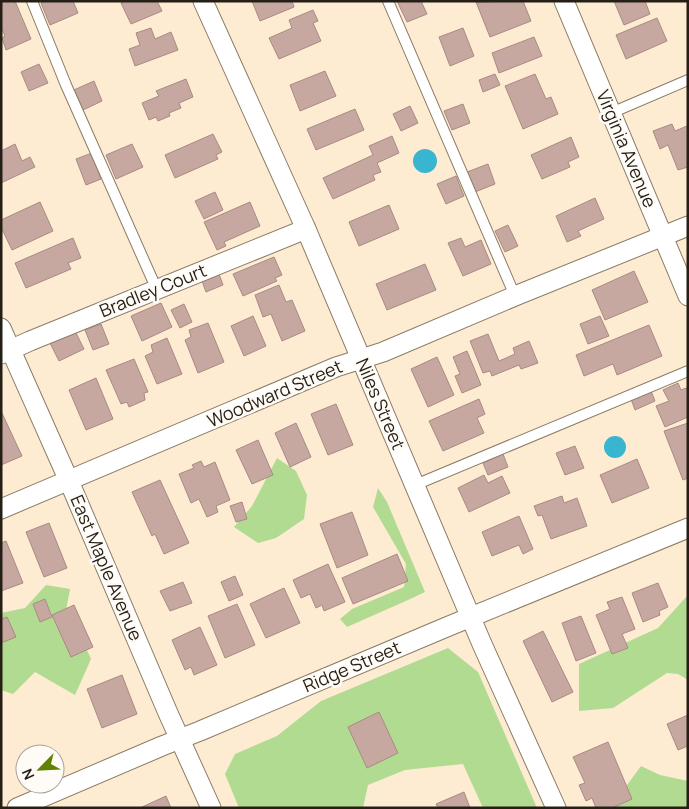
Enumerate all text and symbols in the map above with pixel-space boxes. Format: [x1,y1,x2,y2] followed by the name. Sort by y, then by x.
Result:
[591,86,663,211] street label: Virginia Avenue
[96,258,210,322] street label: Bradley Court
[203,354,346,432] street label: Woodward Street
[351,354,411,453] street label: Niles Street
[65,491,148,644] street label: East Maple Avenue
[299,635,404,697] street label: Ridge Street
[15,744,65,794] north arrow
[17,766,38,783] text: N

